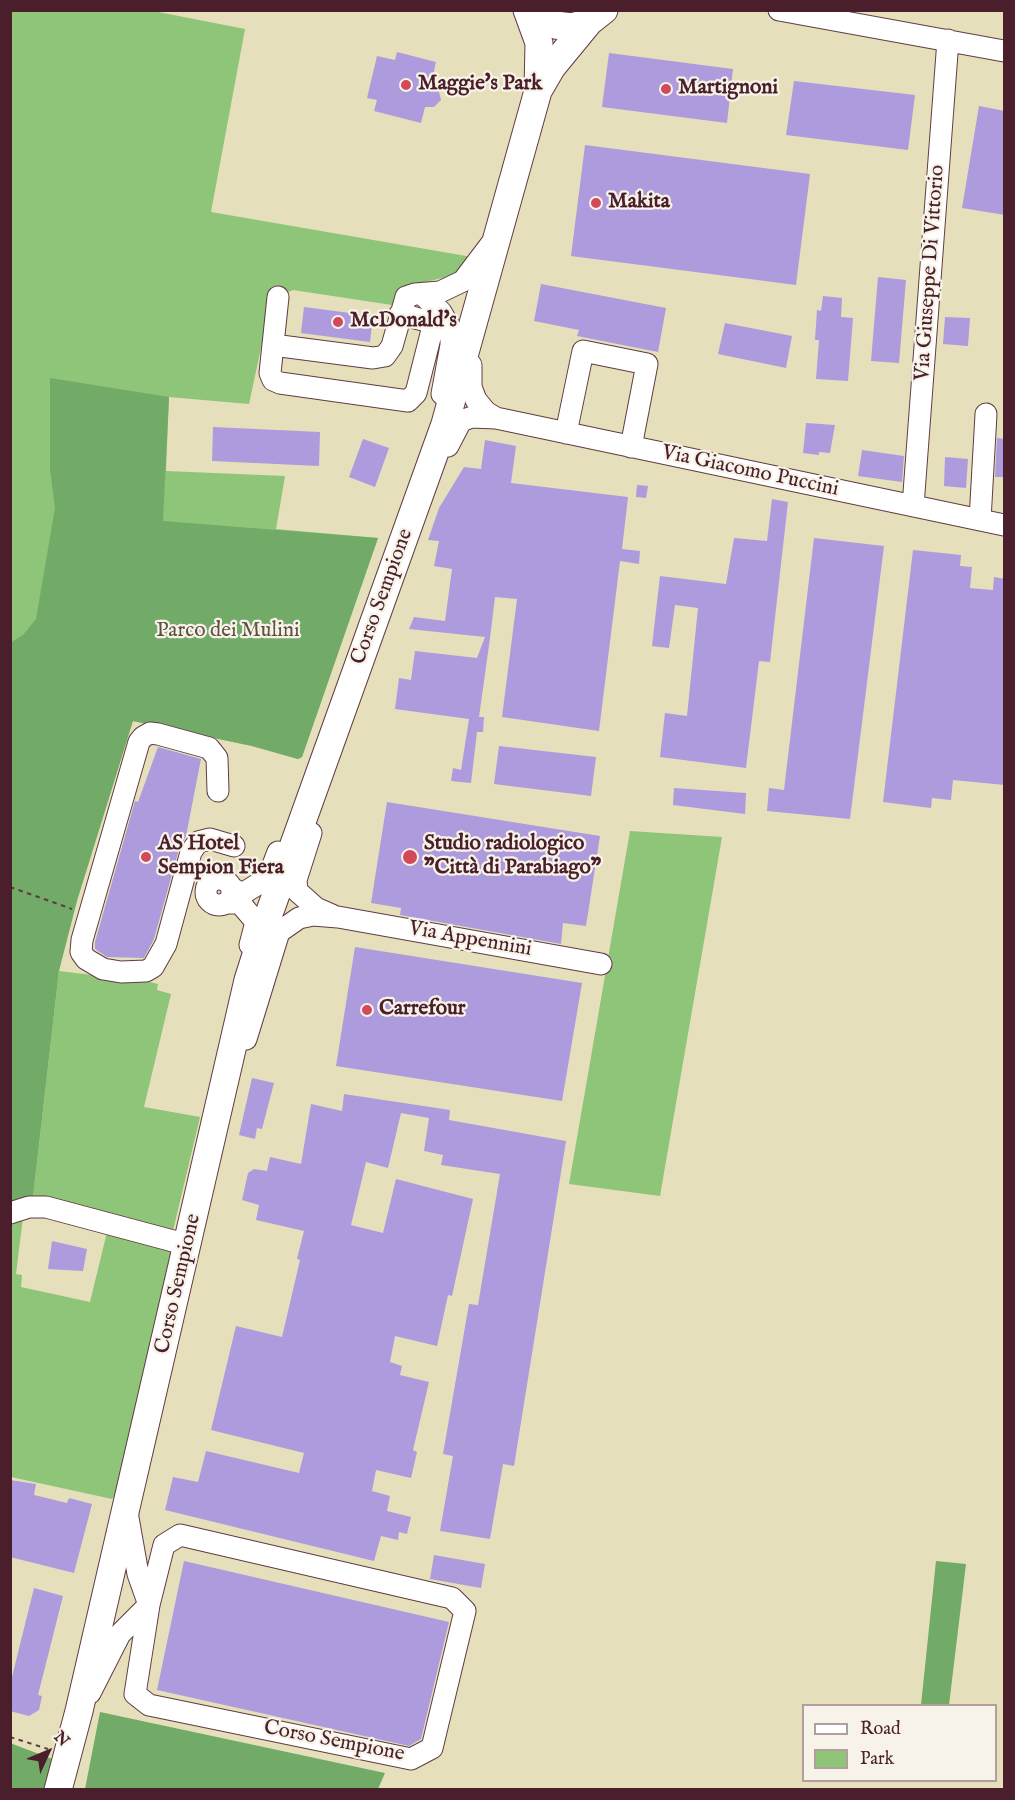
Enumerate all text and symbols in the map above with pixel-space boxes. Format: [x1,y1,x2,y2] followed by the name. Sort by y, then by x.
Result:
[418,72,542,98] place label: Maggie's Park
[678,76,778,102] place label: Martignoni
[399,78,413,92] marker: Maggie's Park
[659,82,673,96] marker: Martignoni
[911,164,951,382] street label: Via Giuseppe Di Vittorio
[608,190,670,216] place label: Makita
[589,196,603,210] marker: Makita
[350,309,457,335] place label: McDonald's
[331,315,345,329] marker: McDonald's
[659,441,841,503] street label: Via Giacomo Puccini
[347,526,419,668] street label: Corso Sempione
[156,619,300,645] park label: Parco dei Mulini
[158,832,284,882] place label: AS Hotel Sempion Fiera
[424,832,601,882] place label: Studio radiologico "Città di Parabiago"
[401,848,419,866] marker: Studio radiologico "Città di Parabiago"
[139,850,153,864] marker: AS Hotel Sempion Fiera
[407,917,533,963] street label: Via Appennini
[379,997,465,1023] place label: Carrefour
[360,1003,374,1017] marker: Carrefour
[151,1212,207,1356] street label: Corso Sempione
[802,1704,997,1782] legend
[262,1716,406,1768] street label: Corso Sempione
[860,1718,901,1741] text: Road
[18,1722,78,1782] north arrow
[49,1728,73,1751] text: N
[860,1748,894,1771] text: Park

